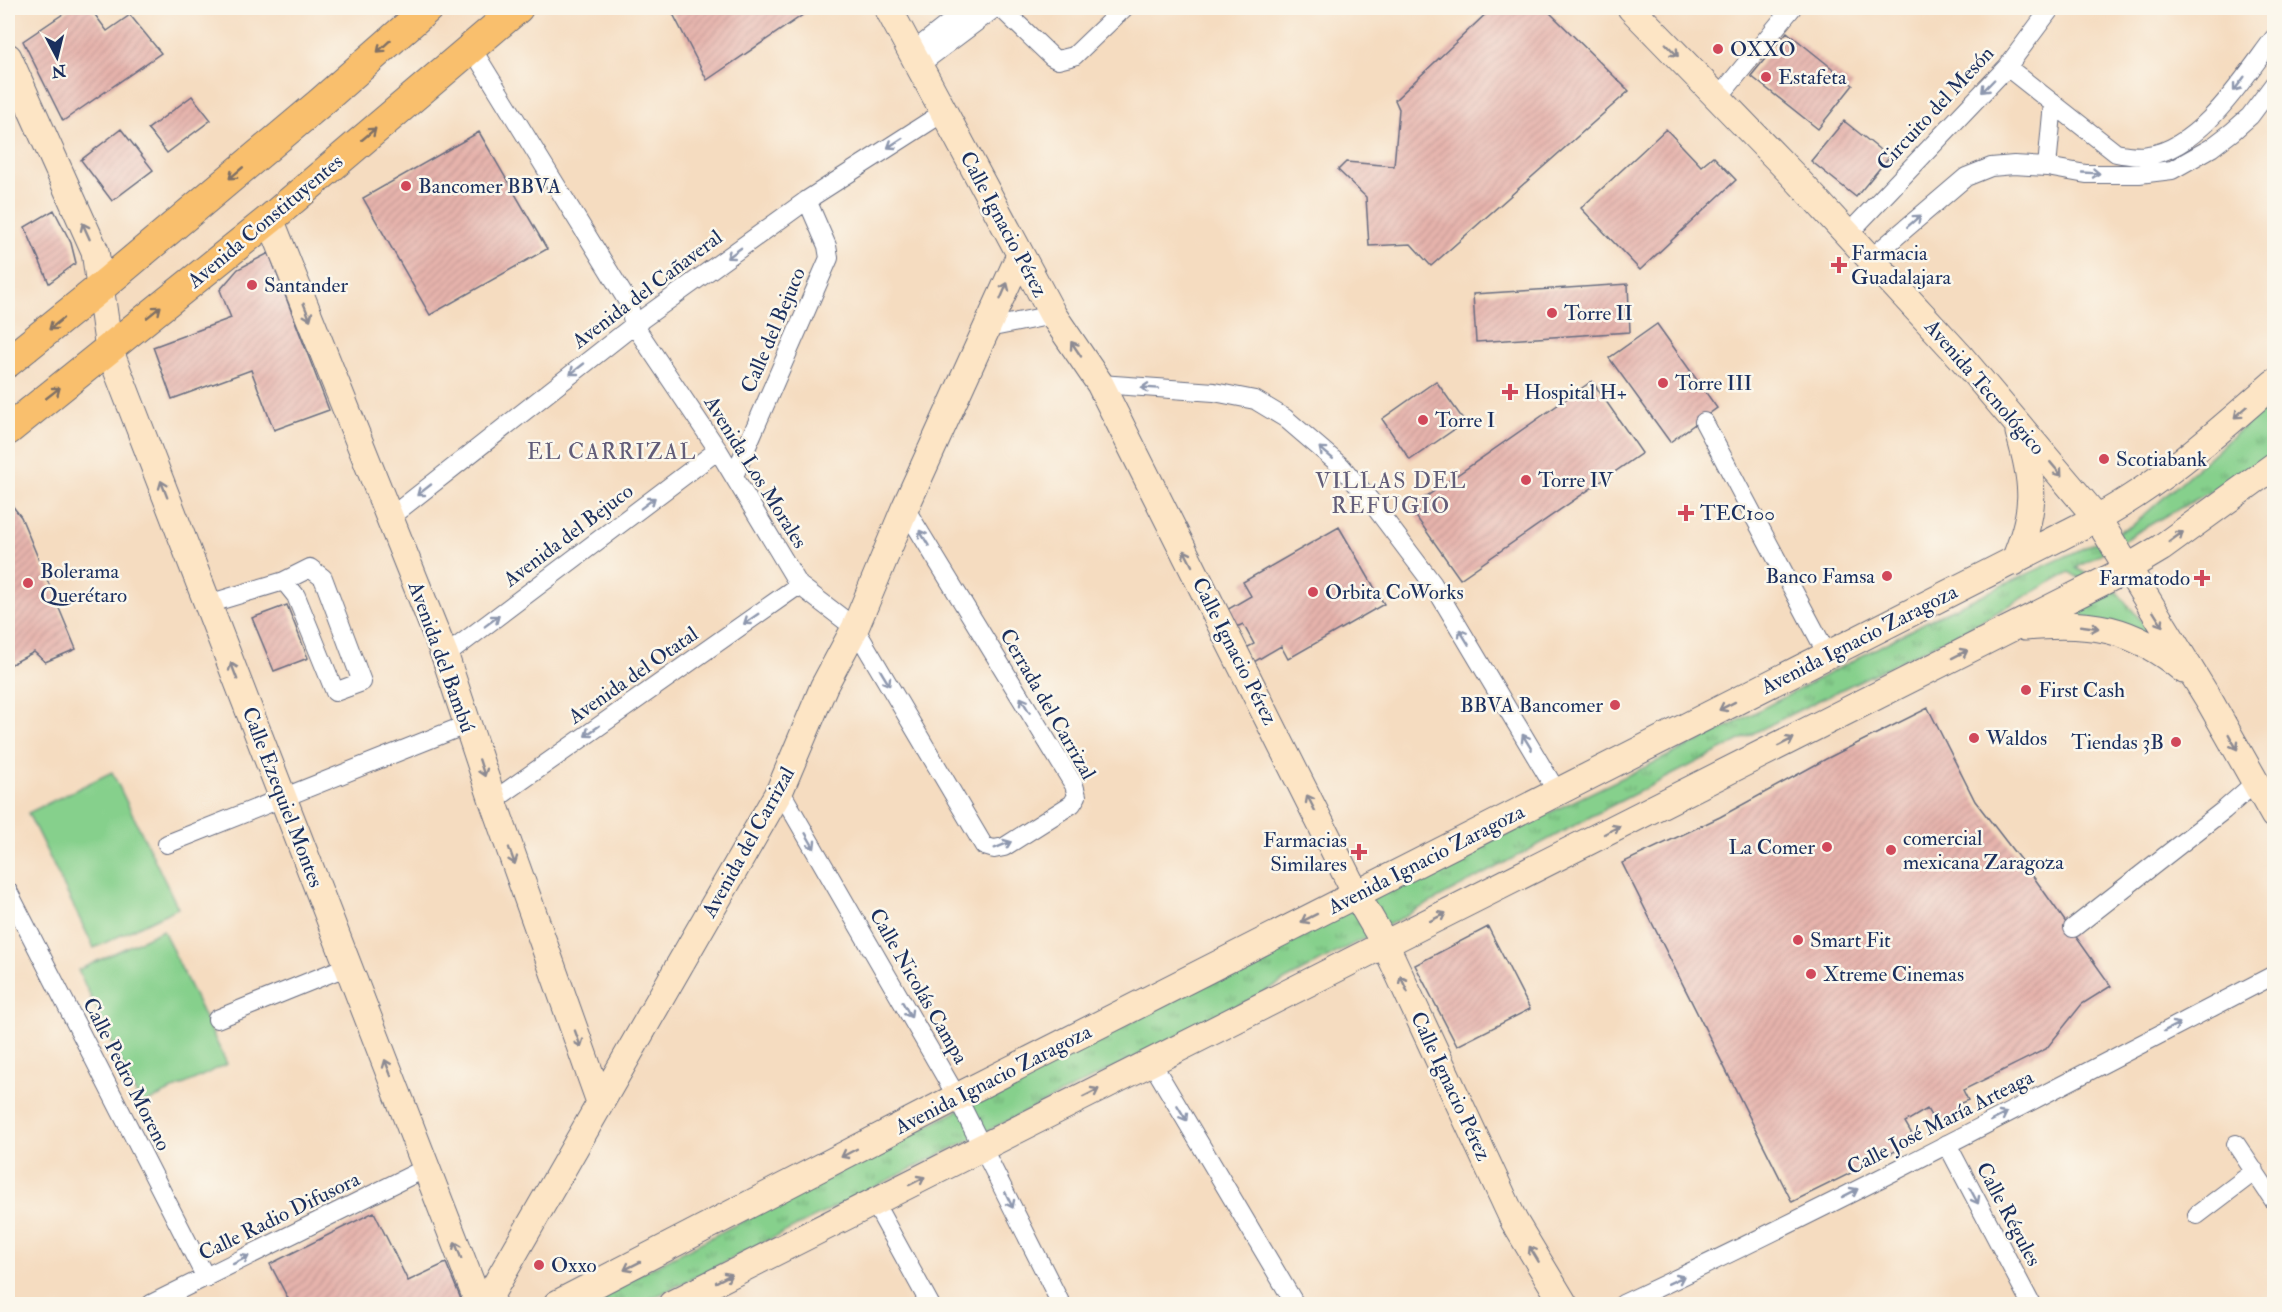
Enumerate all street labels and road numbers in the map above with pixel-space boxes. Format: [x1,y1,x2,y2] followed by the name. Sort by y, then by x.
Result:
[1871,40,2000,176] street label: Circuito del Mesón
[954,146,1053,302] street label: Calle Ignacio Pérez
[181,148,349,295] street label: Avenida Constituyentes
[566,224,728,355] street label: Avenida del Cañaveral
[735,263,812,397] street label: Calle del Bejuco
[1918,313,2051,461] street label: Avenida Tecnológico
[697,390,813,554] street label: Avenida Los Morales
[497,478,639,594] street label: Avenida del Bejuco
[1186,573,1283,729] street label: Calle Ignacio Pérez
[401,577,481,737] street label: Avenida del Bambú
[1756,578,1962,701] street label: Avenida Ignacio Zaragoza
[562,620,704,731] street label: Avenida del Otatal
[993,624,1102,785] street label: Cerrada del Carrizal
[236,703,329,891] street label: Calle Ezequiel Montes
[695,762,801,923] street label: Avenida del Carrizal
[1323,798,1529,921] street label: Avenida Ignacio Zaragoza
[863,904,974,1069] street label: Calle Nicolás Campa
[76,993,177,1155] street label: Calle Pedro Moreno
[1404,1007,1497,1165] street label: Calle Ignacio Pérez
[890,1018,1096,1141] street label: Avenida Ignacio Zaragoza
[1842,1063,2038,1181] street label: Calle José María Arteaga
[1970,1158,2047,1271] street label: Calle Régules
[194,1166,365,1267] street label: Calle Radio Difusora

